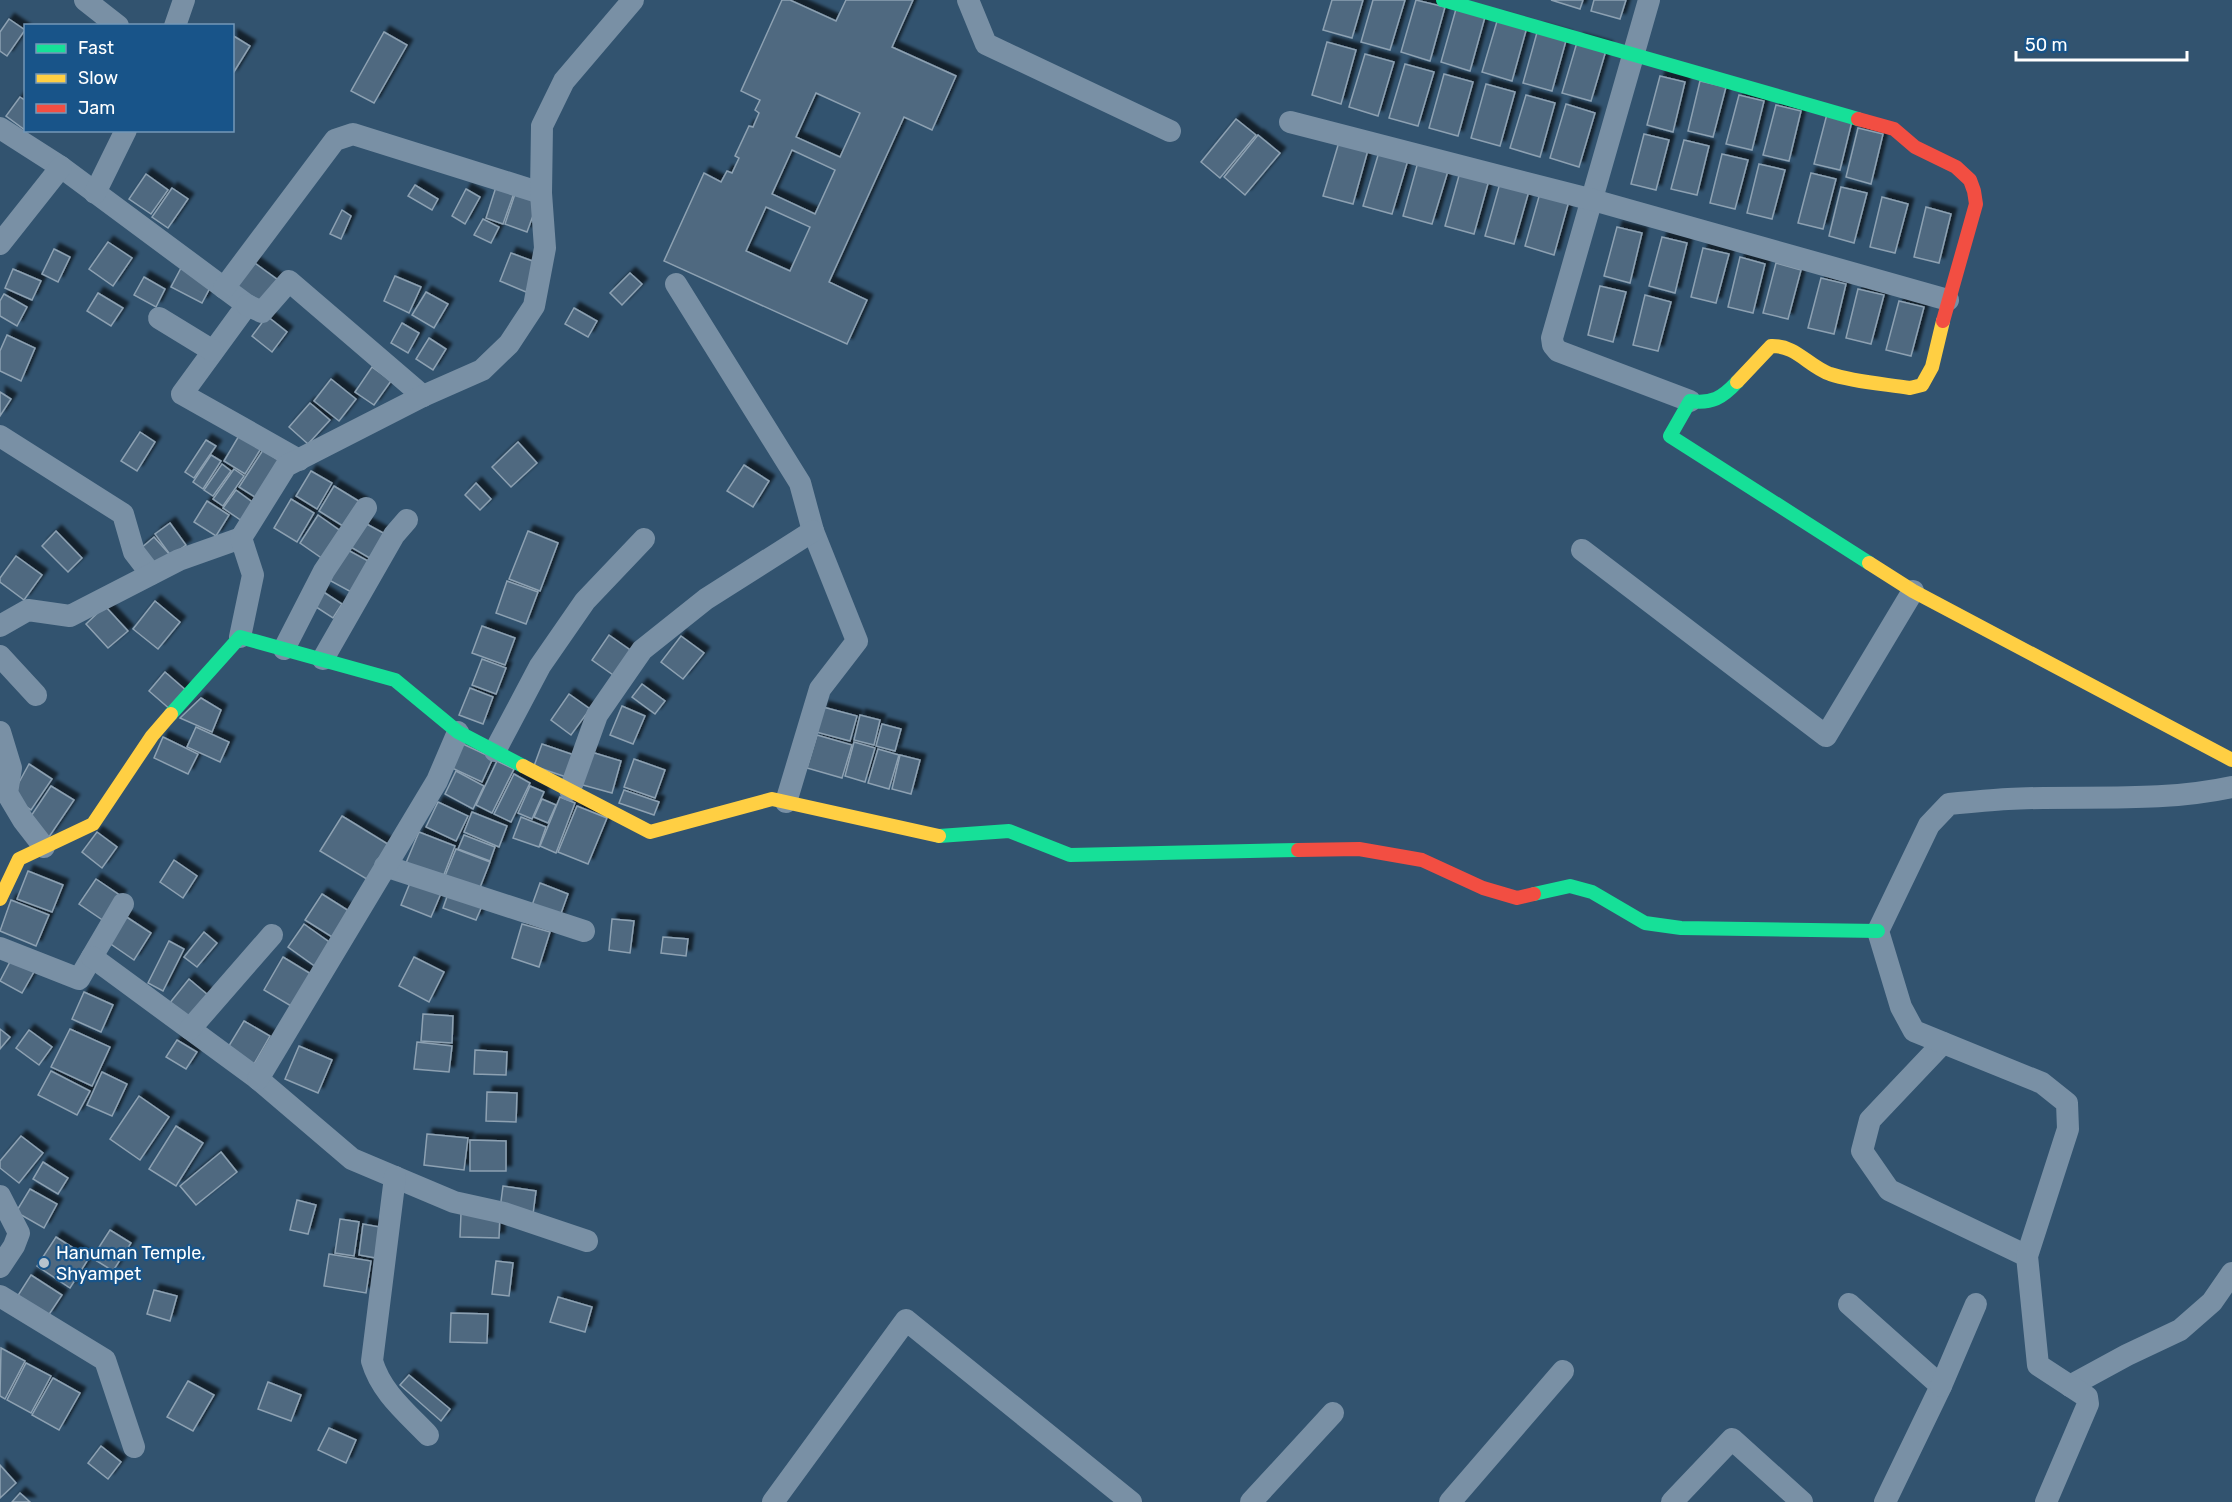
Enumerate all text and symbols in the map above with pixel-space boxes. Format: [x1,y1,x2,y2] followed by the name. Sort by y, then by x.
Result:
[24,24,234,132] legend
[2016,24,2187,62] scale bar
[2025,34,2068,56] text: 50 m
[78,37,114,59] text: Fast
[78,67,118,89] text: Slow
[78,97,115,119] text: Jam
[56,1242,206,1285] place label: Hanuman Temple, Shyampet
[37,1256,51,1270] marker: Hanuman Temple, Shyampet

